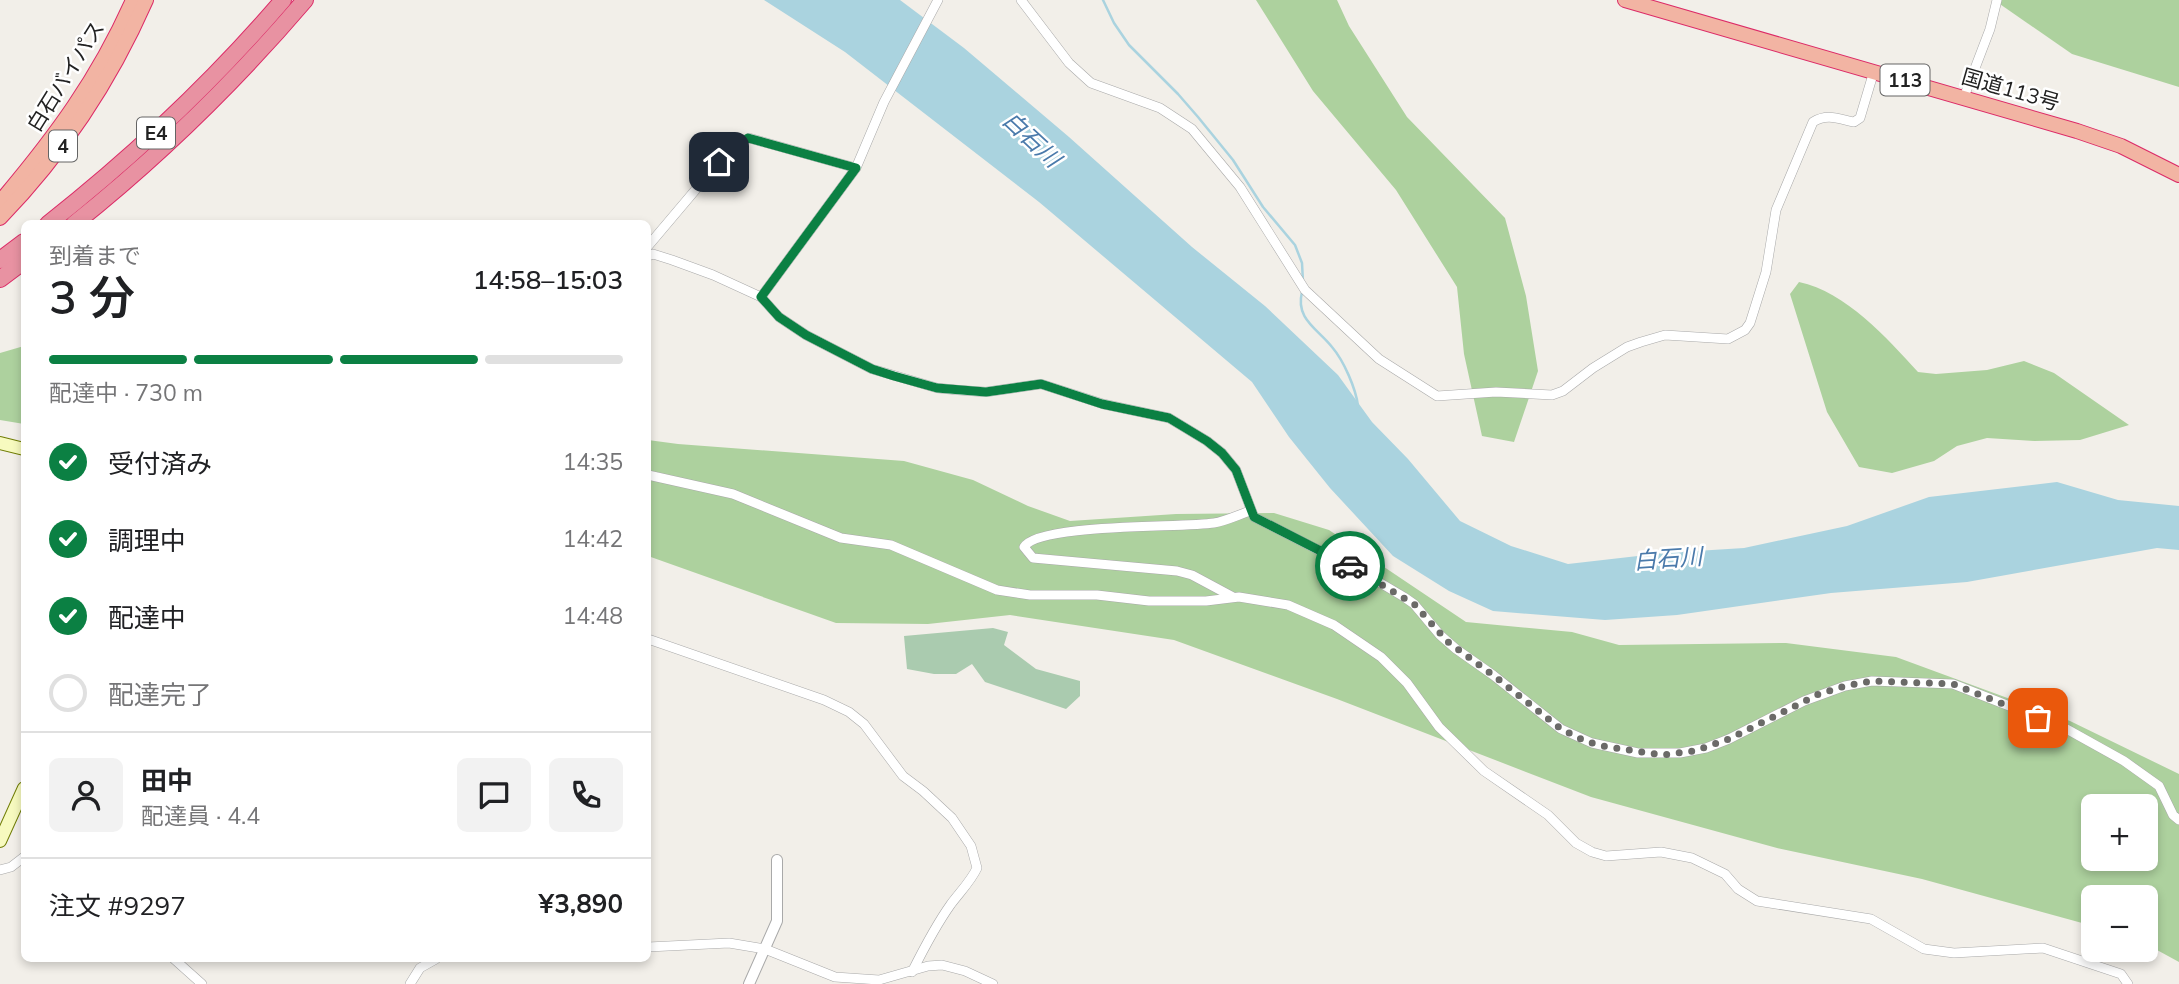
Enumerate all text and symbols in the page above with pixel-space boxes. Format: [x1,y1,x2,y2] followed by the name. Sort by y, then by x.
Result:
[21,16,109,136] street label: 白石バイパス
[1959,63,2063,115] street label: 国道113号
[1881,64,1930,96] road number: 113
[997,105,1069,175] water label: 白石川
[137,118,175,148] road number: E4
[49,130,77,162] road number: 4
[689,132,749,192] pin
[700,143,738,181] icon: home
[49,241,141,270] text: 到着まで
[473,263,623,296] text: 14:58–15:03
[49,268,135,326] text: 3 分
[49,378,203,407] text: 配達中 · 730 m
[49,443,87,481] icon: check
[108,447,212,480] text: 受付済み
[563,447,623,476] text: 14:35
[49,520,87,558] icon: check
[108,524,186,557] text: 調理中
[563,524,623,553] text: 14:42
[1315,531,1385,601] courier
[1633,541,1706,575] water label: 白石川
[1331,547,1369,585] icon: car
[49,597,87,635] icon: check
[108,601,186,634] text: 配達中
[563,601,623,630] text: 14:48
[108,678,212,711] text: 配達完了
[2008,688,2068,748] pin
[2019,699,2057,737] icon: bag
[49,758,123,832] button: person
[457,758,531,832] button: chat
[549,758,623,832] button: phone
[141,764,193,797] text: 田中
[2081,794,2158,962] map controls
[2081,794,2158,871] button: +
[141,801,260,830] text: 配達員 · 4.4
[2081,885,2158,962] button: −
[539,887,623,920] text: ¥3,890
[49,889,186,922] text: 注文 #9297

